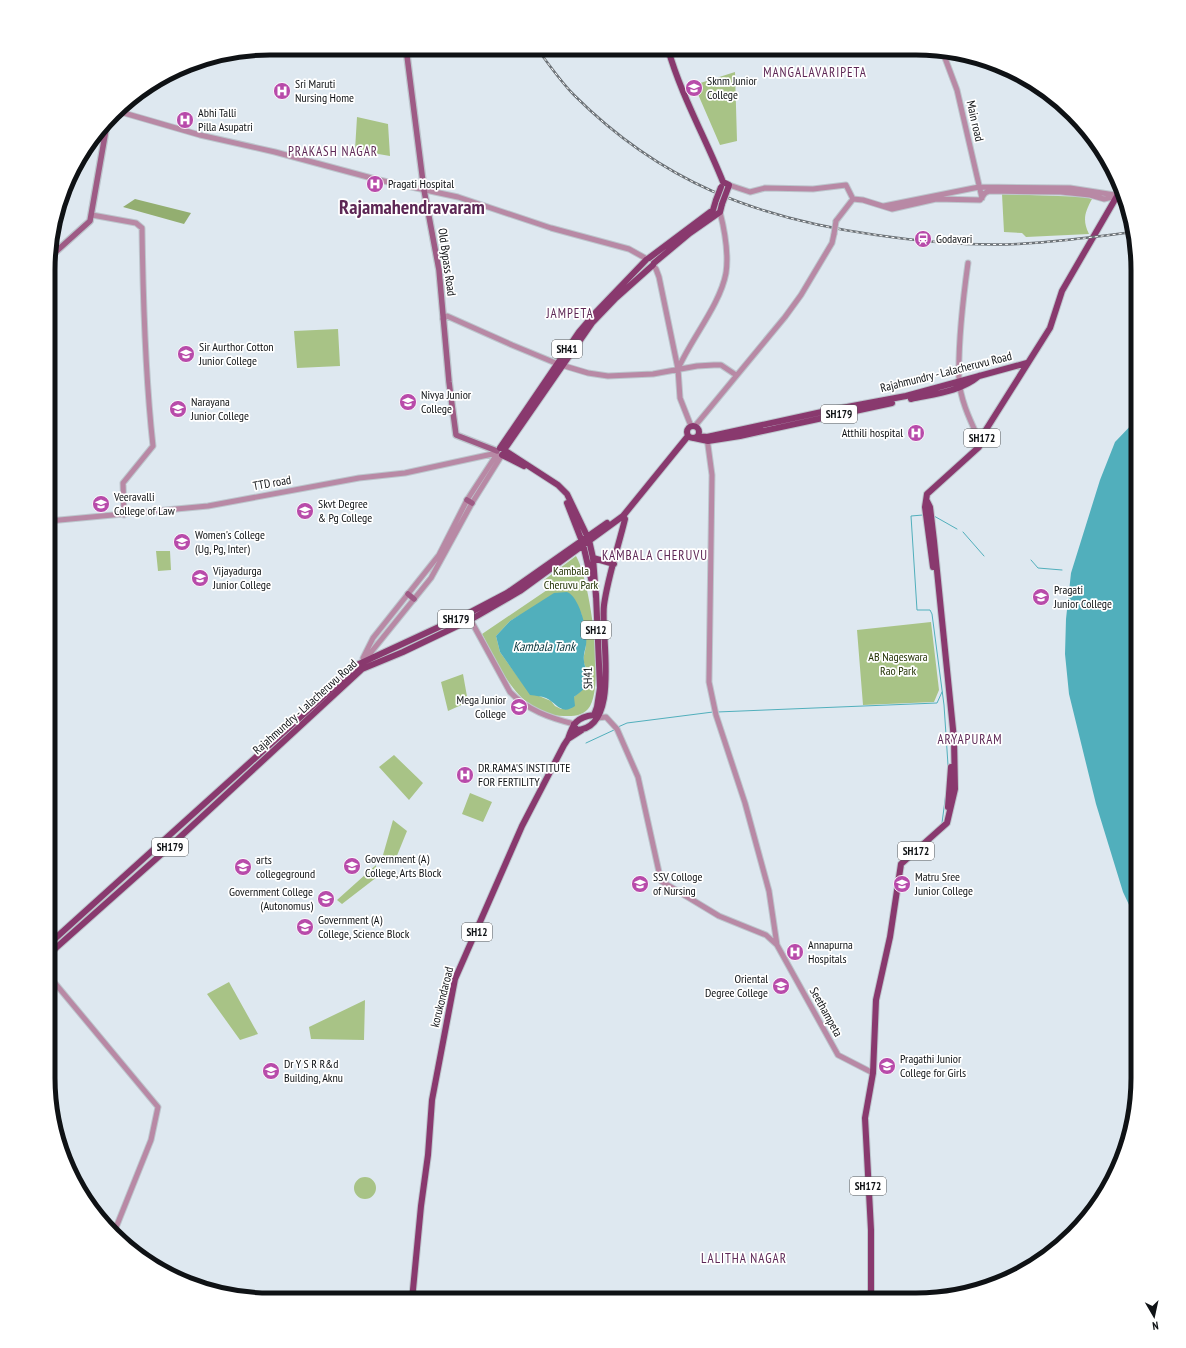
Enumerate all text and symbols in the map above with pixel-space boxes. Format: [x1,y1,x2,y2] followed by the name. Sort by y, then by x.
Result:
[763,64,867,81] district label: MANGALAVARIPETA
[707,73,758,102] place label: Sknm Junior College
[295,76,354,105] place label: Sri Maruti Nursing Home
[684,78,704,98] school or university icon: Sknm Junior College
[272,81,292,101] hospital icon: Sri Maruti Nursing Home
[964,99,987,143] street label: Main road
[198,105,253,134] place label: Abhi Talli Pilla Asupatri
[175,110,195,130] hospital icon: Abhi Talli Pilla Asupatri
[288,143,378,160] district label: PRAKASH NAGAR
[365,174,385,194] hospital icon: Pragati Hospital
[388,176,454,191] place label: Pragati Hospital
[339,194,485,220] district label: Rajamahendravaram
[435,227,460,297] street label: Old Bypass Road
[913,229,933,249] station icon: Godavari
[936,231,972,246] place label: Godavari
[545,305,594,322] district label: JAMPETA
[198,339,274,368] place label: Sir Aurthor Cotton Junior College
[552,340,582,358] road number: SH41
[176,344,196,364] school or university icon: Sir Aurthor Cotton Junior College
[879,348,1013,395] street label: Rajahmundry - Lalacheruvu Road
[421,387,472,416] place label: Nivya Junior College
[398,392,418,412] school or university icon: Nivya Junior College
[190,394,249,423] place label: Narayana Junior College
[168,399,188,419] school or university icon: Narayana Junior College
[821,405,857,423] road number: SH179
[906,423,926,443] hospital icon: Atthili hospital
[842,425,903,440] place label: Atthili hospital
[964,429,1000,447] road number: SH172
[252,472,292,493] street label: TTD road
[113,489,176,518] place label: Veeravalli College of Law
[91,494,111,514] school or university icon: Veeravalli College of Law
[318,496,372,525] place label: Skvt Degree & Pg College
[295,501,315,521] school or university icon: Skvt Degree & Pg College
[195,527,265,556] place label: Women's College (Ug, Pg, Inter)
[172,532,192,552] school or university icon: Women's College (Ug, Pg, Inter)
[602,547,708,564] district label: KAMBALA CHERUVU
[212,563,271,592] place label: Vijayadurga Junior College
[544,563,599,592] park label: Kambala Cheruvu Park
[190,568,210,588] school or university icon: Vijayadurga Junior College
[1053,582,1112,611] place label: Pragati Junior College
[1031,587,1051,607] school or university icon: Pragati Junior College
[438,610,474,628] road number: SH179
[581,621,611,639] road number: SH12
[513,638,577,655] water label: Kambala Tank
[868,649,928,678] park label: AB Nageswara Rao Park
[250,656,360,757] street label: Rajahmundry - Lalacheruvu Road
[580,667,595,689] street label: SH41
[457,692,507,721] place label: Mega Junior College
[509,697,529,717] school or university icon: Mega Junior College
[937,731,1003,748] district label: ARYAPURAM
[478,760,570,789] place label: DR.RAMA'S INSTITUTE FOR FERTILITY
[455,765,475,785] hospital icon: DR.RAMA'S INSTITUTE FOR FERTILITY
[152,838,188,856] road number: SH179
[898,842,934,860] road number: SH172
[365,851,442,880] place label: Government (A) College, Arts Block
[256,852,315,881] place label: arts collegeground
[342,856,362,876] school or university icon: Government (A) College, Arts Block
[233,857,253,877] school or university icon: arts collegeground
[653,869,702,898] place label: SSV Colloge of Nursing
[914,869,973,898] place label: Matru Sree Junior College
[630,874,650,894] school or university icon: SSV Colloge of Nursing
[892,874,912,894] school or university icon: Matru Sree Junior College
[229,884,313,913] place label: Government College (Autonomus)
[316,889,336,909] school or university icon: Government College (Autonomus)
[318,912,410,941] place label: Government (A) College, Science Block
[295,917,315,937] school or university icon: Government (A) College, Science Block
[462,923,492,941] road number: SH12
[808,937,853,966] place label: Annapurna Hospitals
[785,942,805,962] hospital icon: Annapurna Hospitals
[427,965,456,1029] street label: korukondaroad
[705,971,768,1000] place label: Oriental Degree College
[771,976,791,996] school or university icon: Oriental Degree College
[807,984,846,1039] street label: Seethampeta
[900,1051,966,1080] place label: Pragathi Junior College for Girls
[284,1056,343,1085] place label: Dr Y S R R&d Building, Aknu
[877,1056,897,1076] school or university icon: Pragathi Junior College for Girls
[261,1061,281,1081] school or university icon: Dr Y S R R&d Building, Aknu
[850,1177,886,1195] road number: SH172
[701,1250,787,1267] district label: LALITHA NAGAR
[1134,1296,1174,1336] north arrow
[1151,1318,1160,1333] text: N

